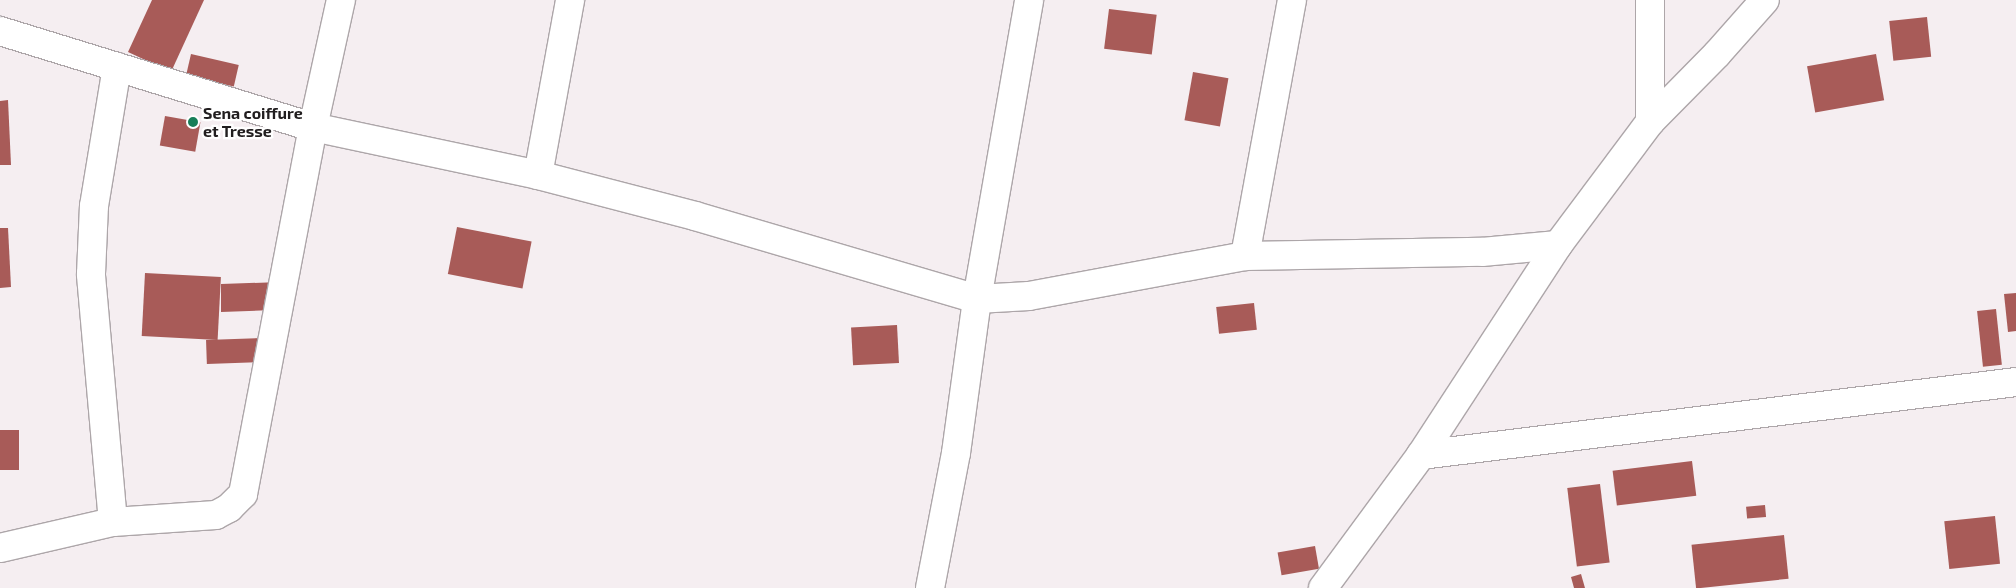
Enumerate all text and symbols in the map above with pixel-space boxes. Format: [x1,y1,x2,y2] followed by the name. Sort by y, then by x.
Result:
[203,103,303,141] place label: Sena coiffure et Tresse
[187,116,199,128] marker: Sena coiffure et Tresse

